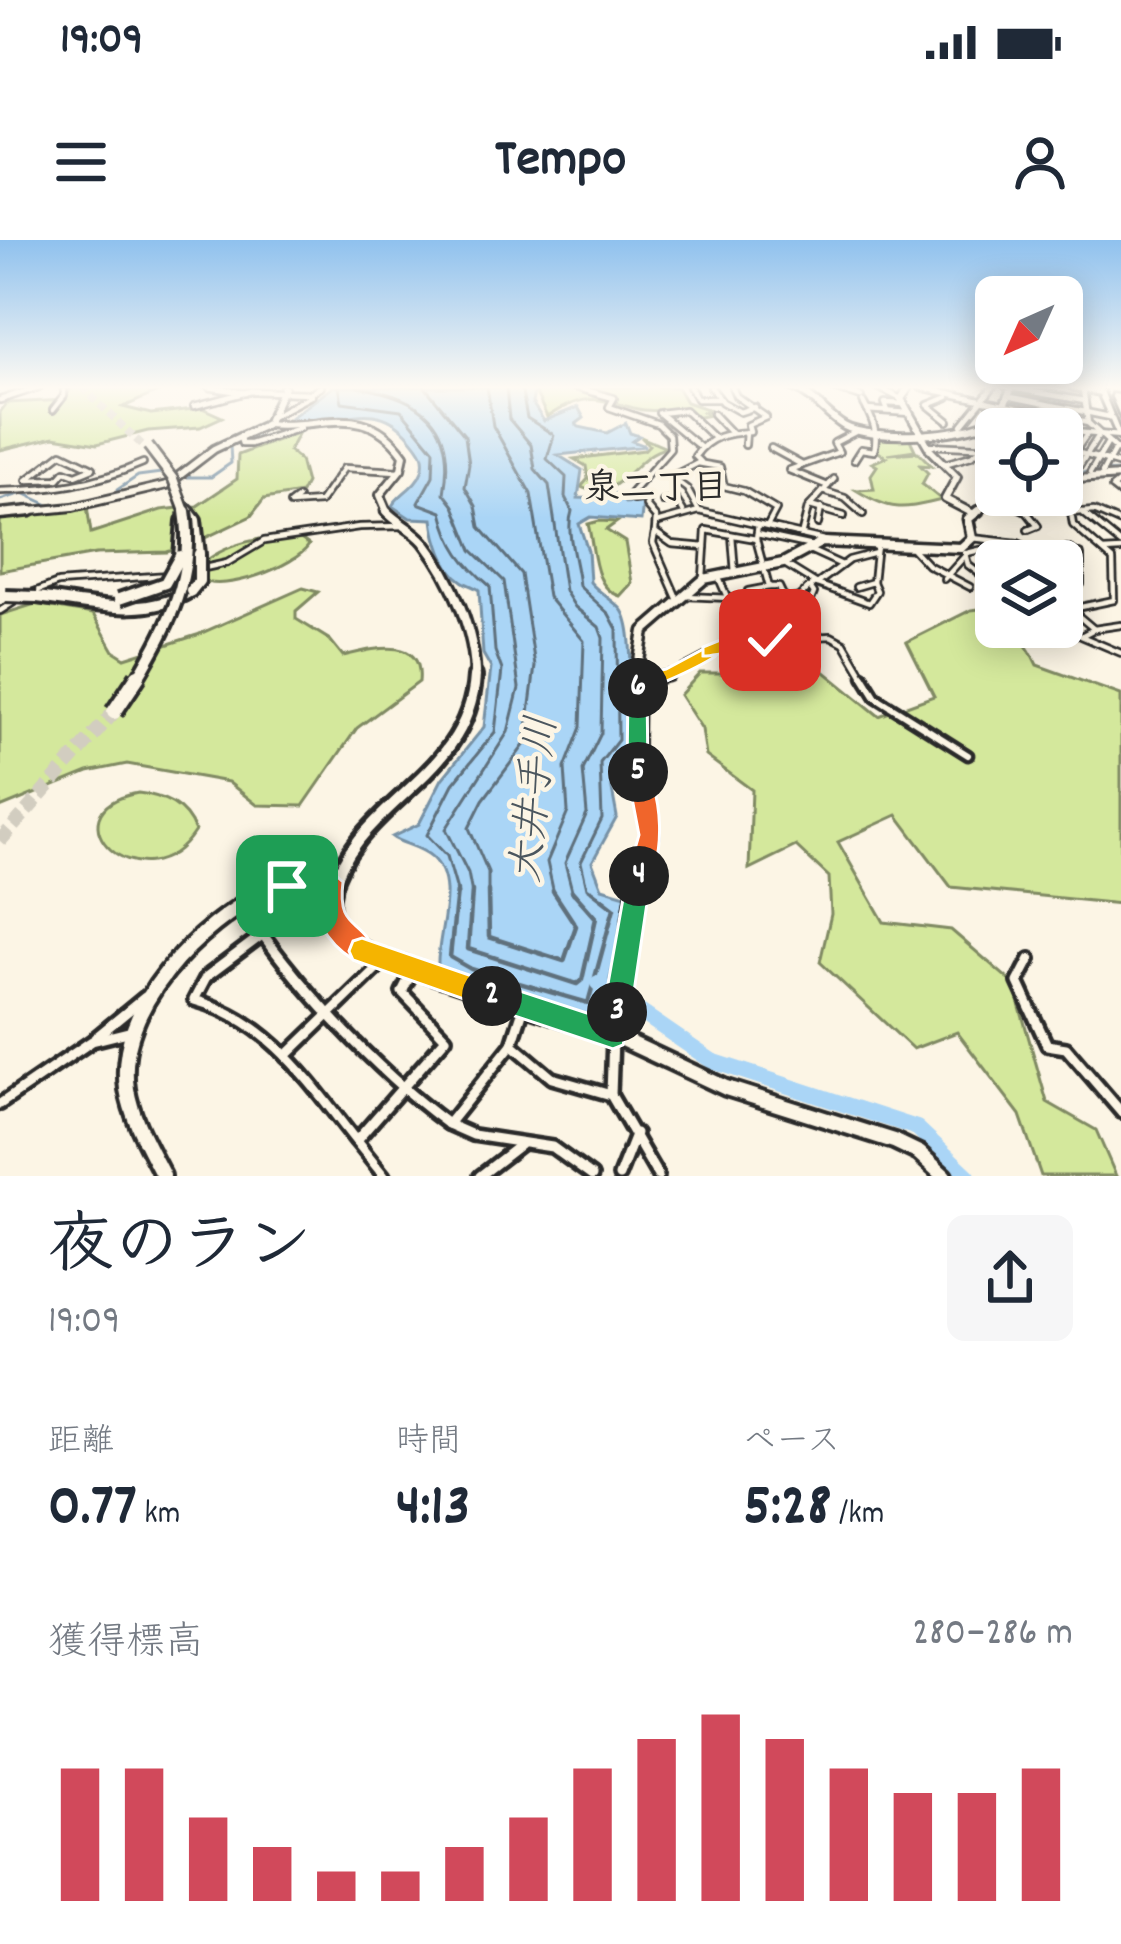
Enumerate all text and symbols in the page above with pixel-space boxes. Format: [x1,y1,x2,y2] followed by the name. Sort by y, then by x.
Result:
[60,10,143,74] text: 19:09
[495,124,626,201] text: Tempo
[48,129,114,195] icon: menu
[1007,129,1073,195] icon: person
[975,276,1083,384] north arrow
[975,276,1083,648] map controls
[975,408,1083,516] button: locate
[584,465,728,517] district label: 泉二丁目
[975,540,1083,648] button: layers
[719,589,821,691] pin
[737,607,803,673] icon: check
[608,658,668,718] pin: 6
[630,664,646,711] text: 6
[499,713,577,886] water label: 大井手川
[608,742,668,802] pin: 5
[630,748,646,795] text: 5
[236,835,338,937] pin
[609,846,669,906] pin: 4
[632,852,646,899] text: 4
[254,853,320,919] icon: arrive
[462,966,522,1026] pin: 2
[485,972,499,1019] text: 2
[587,982,647,1042] pin: 3
[610,988,624,1035] text: 3
[48,1204,312,1298] text: 夜のラン
[947,1215,1073,1341] button: share
[48,1296,120,1351] text: 19:09
[48,1420,114,1467] text: 距離
[396,1420,462,1467] text: 時間
[743,1420,840,1467] text: ペース
[48,1467,137,1553] text: 0.77
[396,1467,470,1553] text: 4:13
[743,1467,831,1553] text: 5:28
[137,1492,180,1539] text: km
[831,1492,885,1539] text: /km
[912,1608,1073,1663] text: 280–286 m
[48,1618,204,1673] text: 獲得標高

